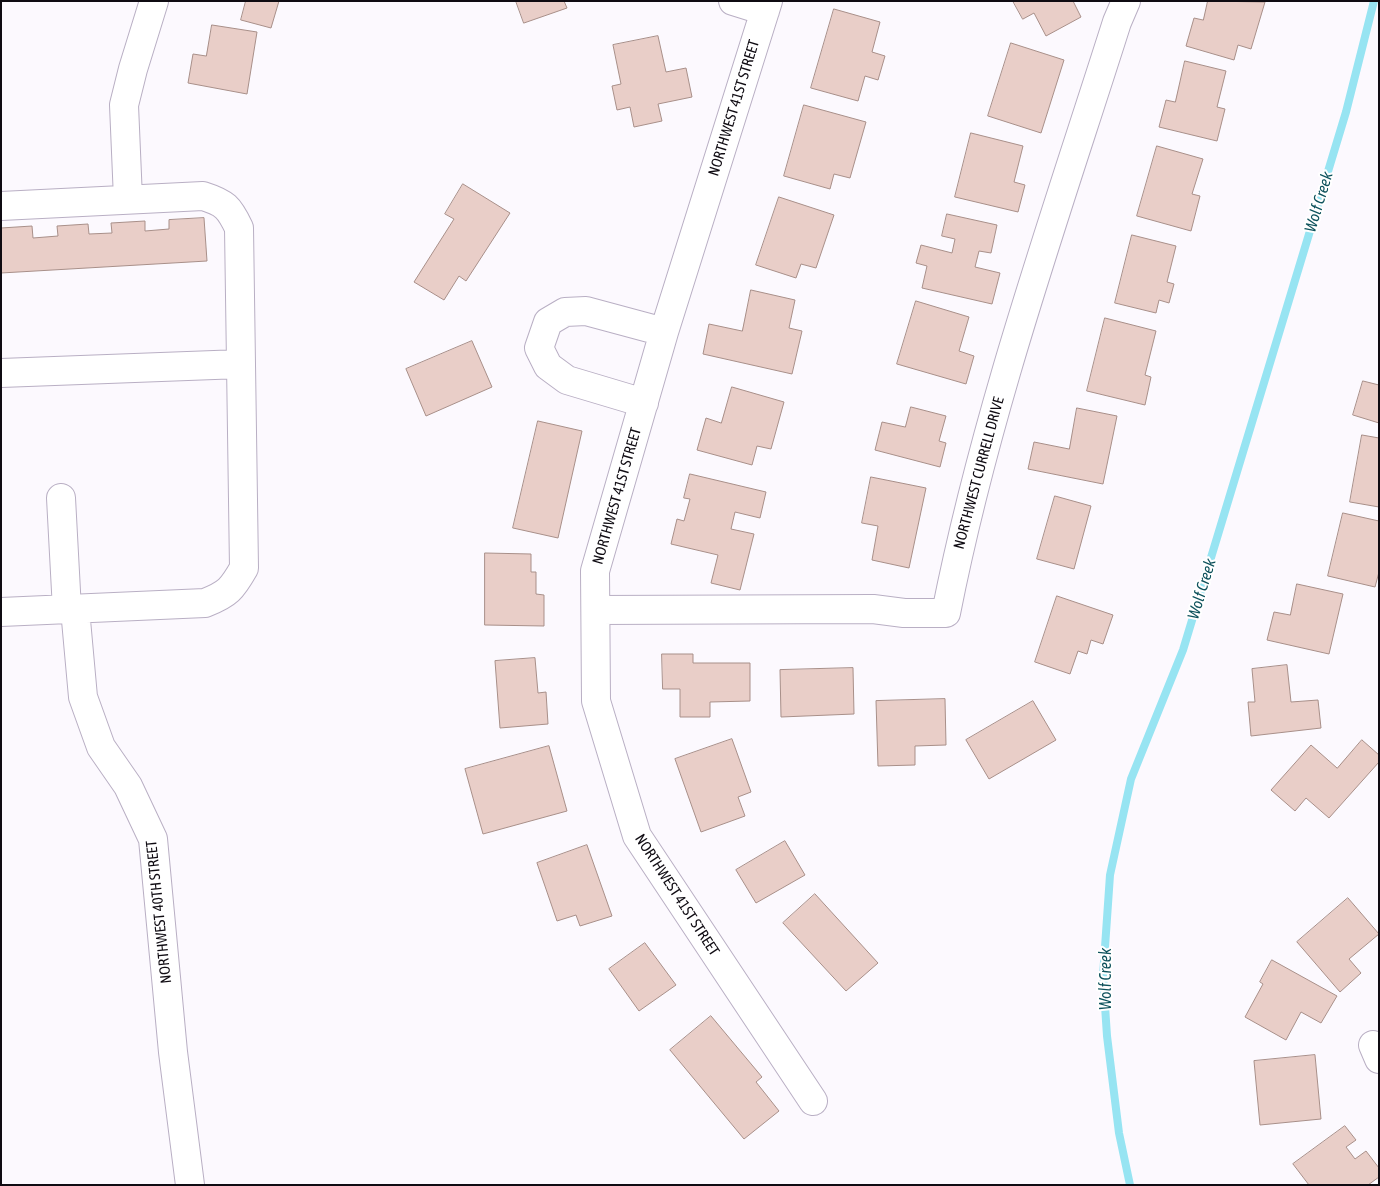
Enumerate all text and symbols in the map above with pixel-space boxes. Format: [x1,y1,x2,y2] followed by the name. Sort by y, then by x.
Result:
[705,38,763,178] street label: NORTHWEST 41ST STREET
[1301,169,1337,235] water label: Wolf Creek
[950,395,1008,551] street label: NORTHWEST CURRELL DRIVE
[589,426,645,566] street label: NORTHWEST 41ST STREET
[1184,556,1220,622] water label: Wolf Creek
[631,831,723,959] street label: NORTHWEST 41ST STREET
[143,840,175,984] street label: NORTHWEST 40TH STREET
[1096,948,1116,1010] water label: Wolf Creek

